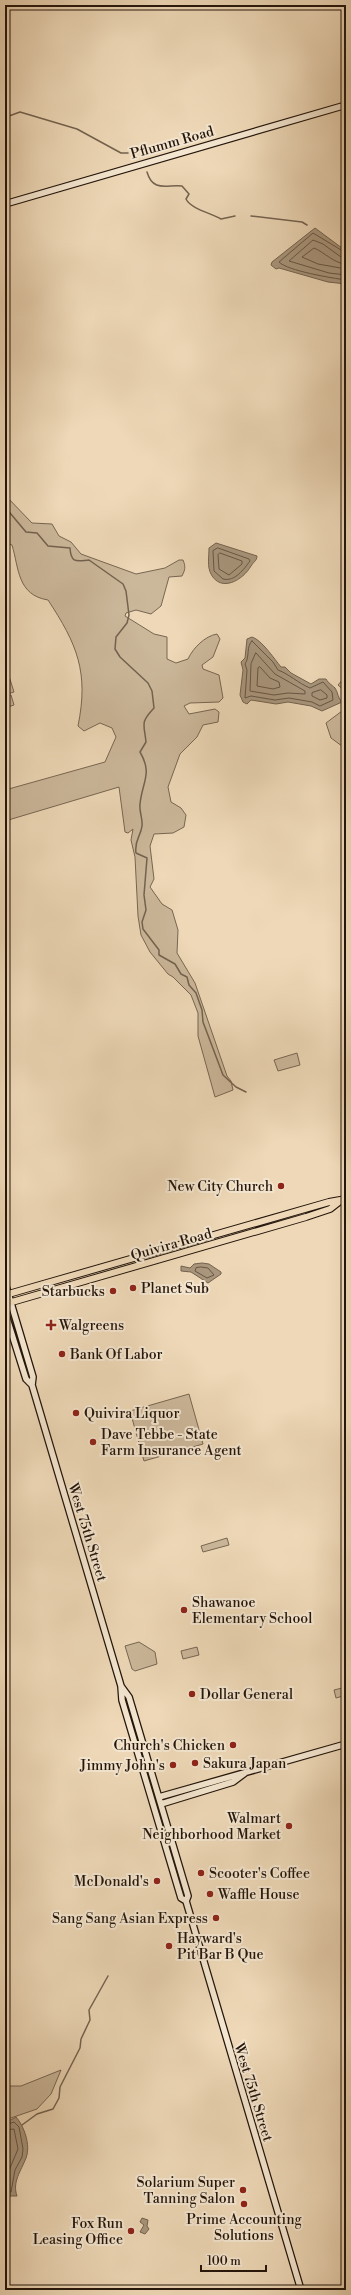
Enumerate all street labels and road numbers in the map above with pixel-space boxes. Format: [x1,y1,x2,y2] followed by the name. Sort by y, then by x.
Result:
[129,122,216,163] street label: Pflumm Road
[129,1225,214,1265] street label: Quivira Road
[63,1480,111,1584] street label: West 75th Street
[229,2040,277,2144] street label: West 75th Street

